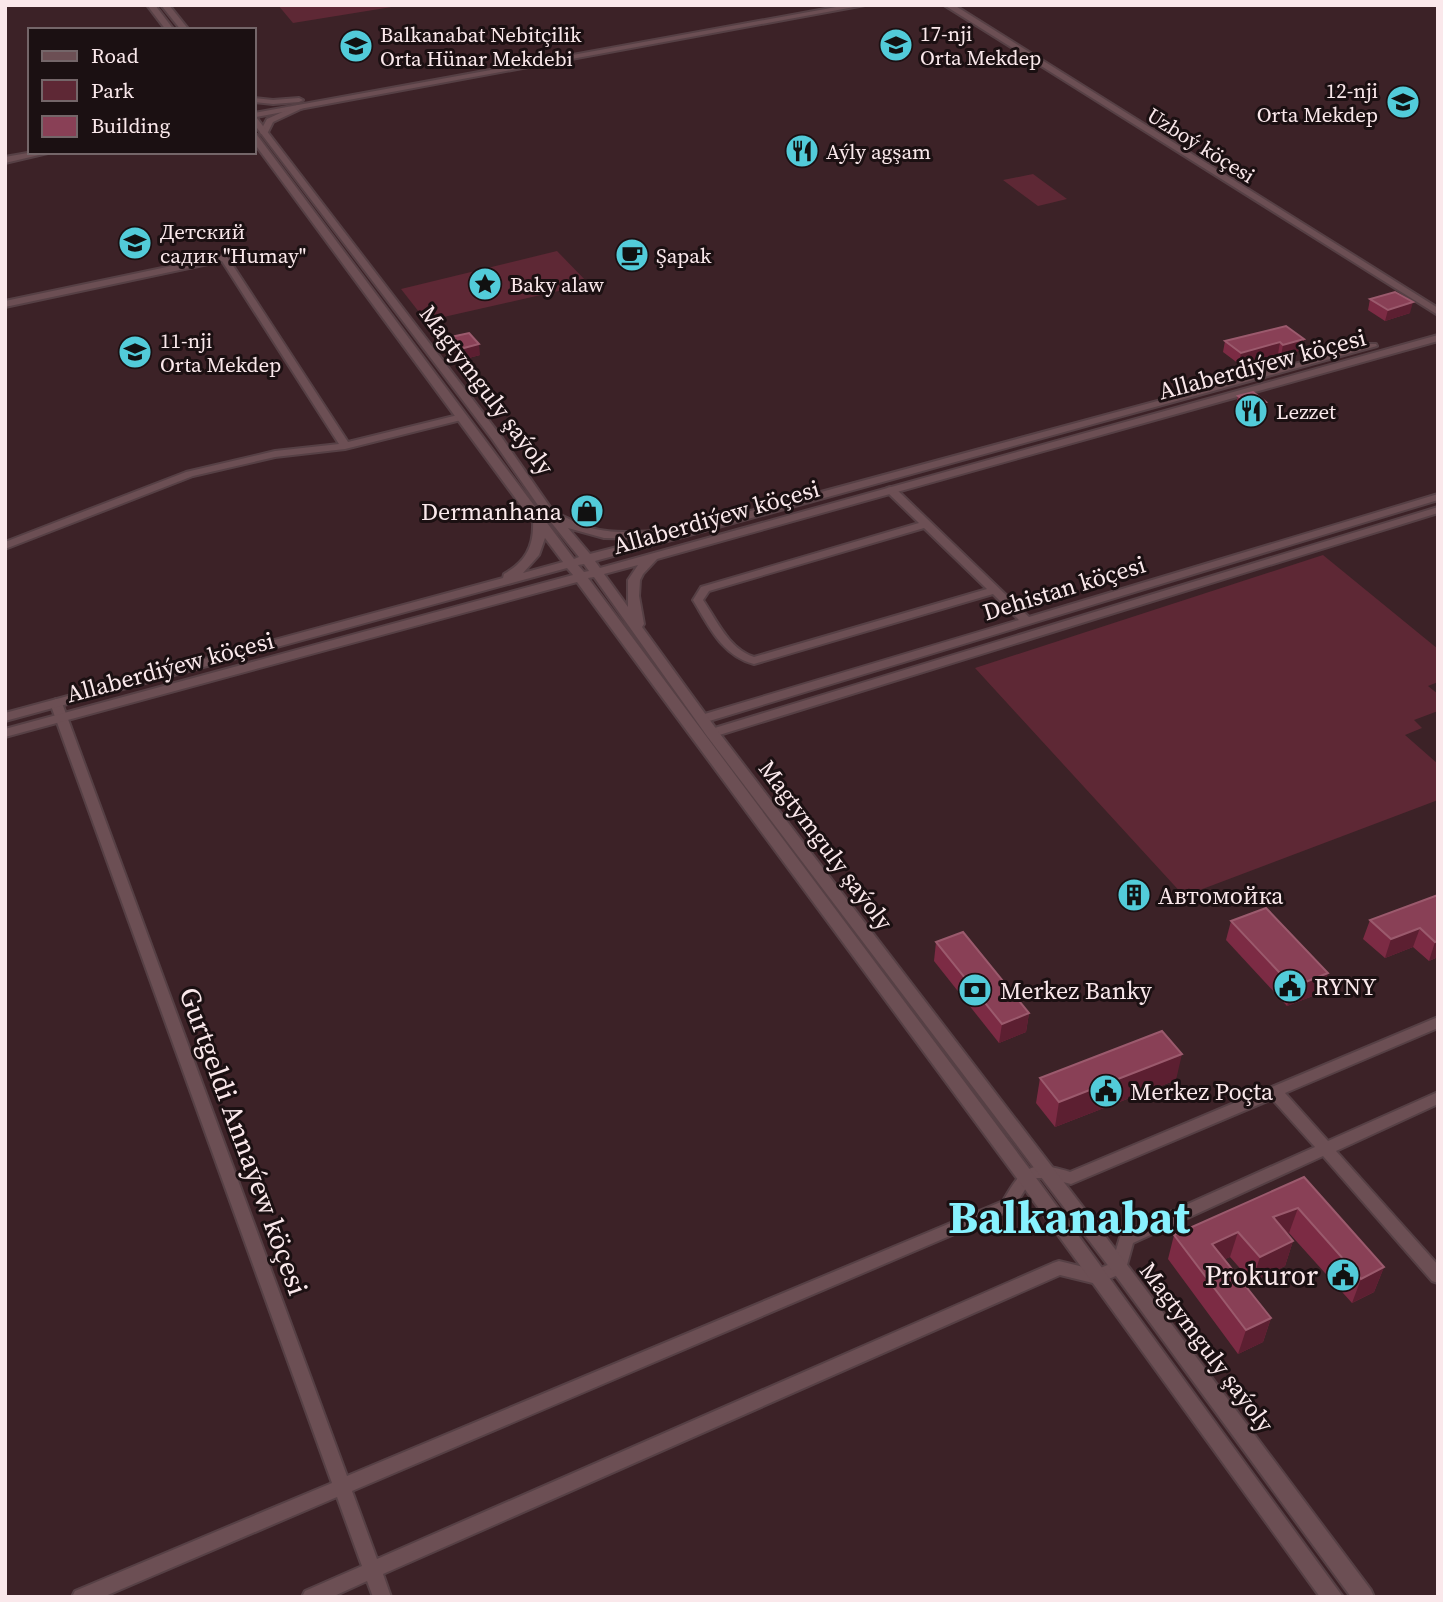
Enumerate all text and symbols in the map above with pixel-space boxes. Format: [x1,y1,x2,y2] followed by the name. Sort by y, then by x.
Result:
[920,19,1041,72] place label: 17-nji Orta Mekdep
[380,20,582,73] place label: Balkanabat Nebitçilik Orta Hünar Mekdebi
[877,26,915,64] school or university icon: 17-nji Orta Mekdep
[337,27,375,65] school or university icon: Balkanabat Nebitçilik Orta Hünar Mekdebi
[28,28,256,154] legend
[91,41,139,70] text: Road
[91,76,135,105] text: Park
[1257,76,1378,129] place label: 12-nji Orta Mekdep
[1384,83,1422,121] school or university icon: 12-nji Orta Mekdep
[1141,100,1261,190] street label: Uzboý köçesi
[91,111,170,140] text: Building
[783,132,821,170] restaurant icon: Aýly agşam
[826,137,931,166] place label: Aýly agşam
[160,217,306,270] place label: Детский садик "Humay"
[116,224,154,262] school or university icon: Детский садик "Humay"
[613,236,651,274] cafe icon: Şapak
[656,241,712,270] place label: Şapak
[466,265,504,303] place icon: Baky alaw
[510,270,604,299] place label: Baky alaw
[412,298,562,482] street label: Magtymguly şaýoly
[1155,320,1369,408] street label: Allaberdiýew köçesi
[160,326,281,379] place label: 11-nji Orta Mekdep
[116,333,154,371] school or university icon: 11-nji Orta Mekdep
[1232,392,1270,430] restaurant icon: Lezzet
[1276,397,1336,426] place label: Lezzet
[609,472,823,562] street label: Allaberdiýew köçesi
[568,492,606,530] shop icon: Dermanhana
[421,495,563,528] place label: Dermanhana
[979,548,1149,628] street label: Dehistan köçesi
[63,623,277,711] street label: Allaberdiýew köçesi
[751,753,901,937] street label: Magtymguly şaýoly
[1115,876,1153,914] building icon: Автомойка
[1158,879,1284,912] place label: Автомойка
[1271,967,1309,1005] public building icon: RYNY
[1314,970,1376,1003] place label: RYNY
[956,971,994,1009] bank icon: Merkez Banky
[1000,974,1153,1007] place label: Merkez Banky
[171,982,317,1300] street label: Gurtgeldi Annaýew köçesi
[1087,1072,1125,1110] public building icon: Merkez Poçta
[1130,1075,1274,1108] place label: Merkez Poçta
[948,1185,1191,1248] district label: Balkanabat
[1132,1255,1282,1439] street label: Magtymguly şaýoly
[1205,1256,1318,1294] place label: Prokuror
[1324,1256,1362,1294] public building icon: Prokuror

